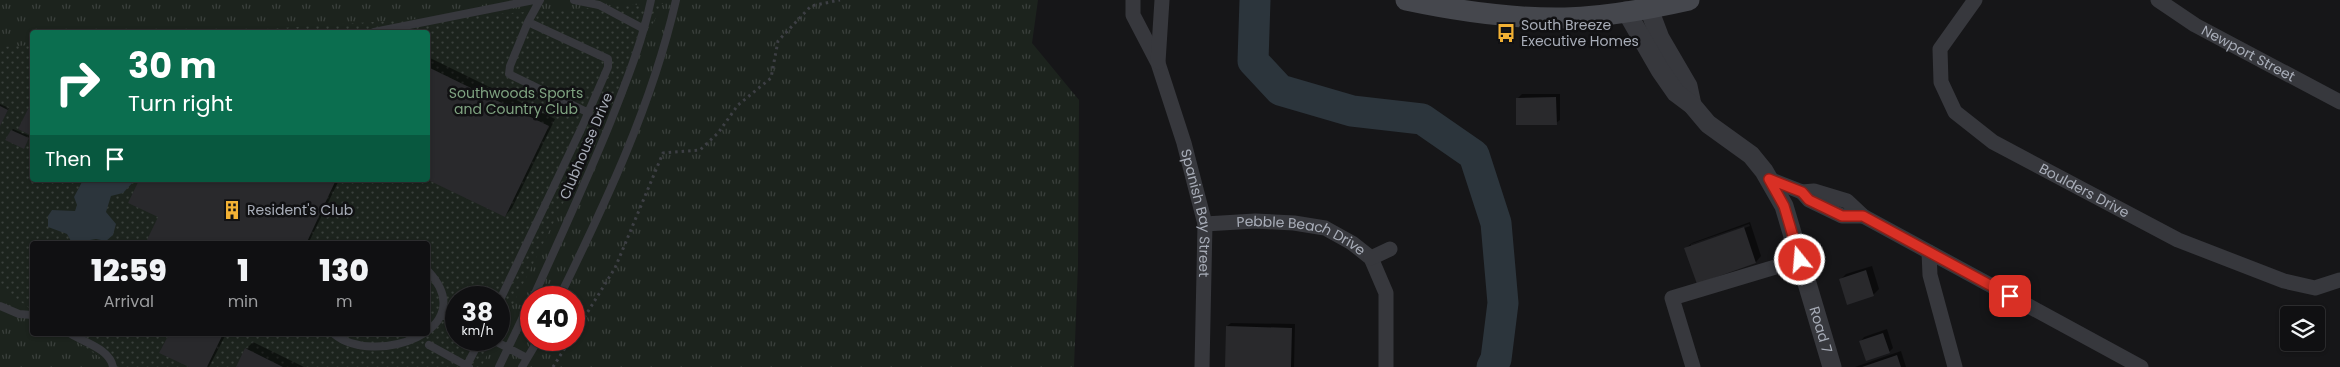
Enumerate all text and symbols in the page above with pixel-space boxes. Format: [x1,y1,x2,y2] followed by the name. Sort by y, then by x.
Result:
[1521,15,1639,51] place label: South Breeze Executive Homes
[2198,20,2299,86] street label: Newport Street
[1495,22,1517,44] bus stop icon: South Breeze Executive Homes
[128,41,216,90] text: 30 m
[45,50,110,115] icon: right
[449,83,583,119] park label: Southwoods Sports and Country Club
[128,88,233,119] text: Turn right
[554,89,618,203] street label: Clubhouse Drive
[101,145,129,173] icon: arrive
[45,146,91,173] text: Then
[1176,147,1215,277] street label: Spanish Bay Street
[2036,158,2133,223] street label: Boulders Drive
[221,199,243,221] building icon: Resident's Club
[247,200,353,220] place label: Resident's Club
[1236,211,1370,260] street label: Pebble Beach Drive
[1773,233,1825,285] position arrow
[91,249,167,292] text: 12:59
[237,249,249,292] text: 1
[319,249,369,292] text: 130
[1989,275,2031,317] pin
[1996,282,2024,310] icon: arrive
[520,286,585,351] speed limit sign: 40
[104,290,154,313] text: Arrival
[228,290,258,313] text: min
[336,290,352,313] text: m
[462,295,493,330] text: 38
[1804,304,1837,356] street label: Road 7
[2280,306,2325,351] map controls
[2280,306,2325,351] button: layers
[462,322,493,339] text: km/h

